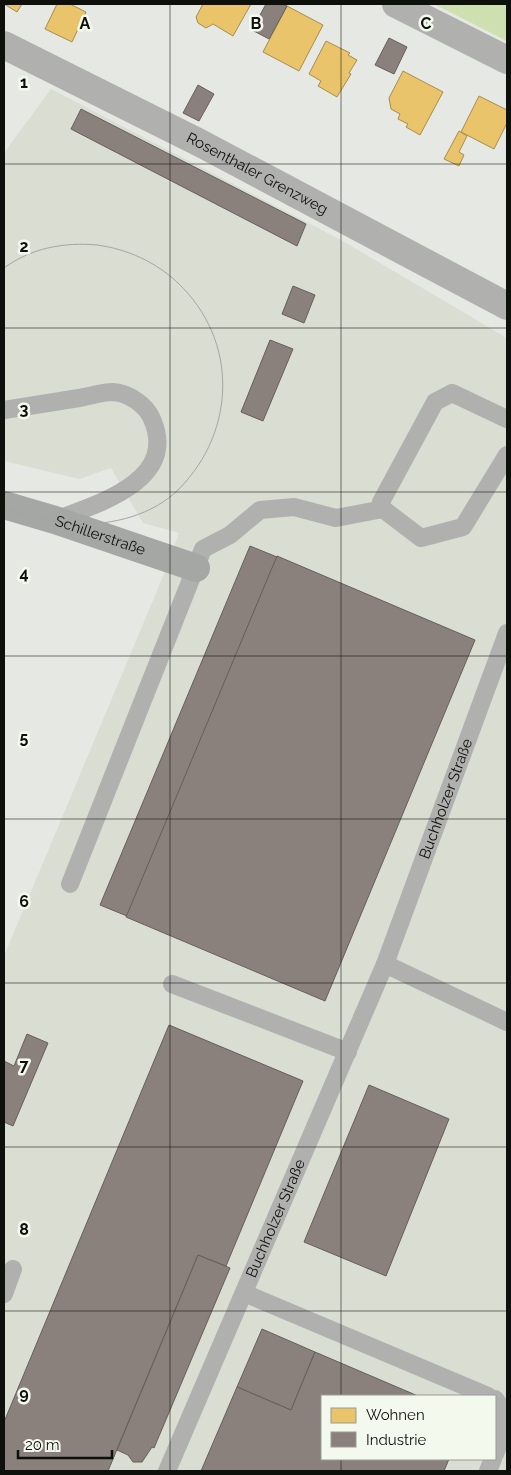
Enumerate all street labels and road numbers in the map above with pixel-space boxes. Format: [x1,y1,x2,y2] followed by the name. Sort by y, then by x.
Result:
[184,129,331,218] street label: Rosenthaler Grenzweg
[53,512,148,559] street label: Schillerstraße
[416,736,476,861] street label: Buchholzer Straße
[242,1156,309,1280] street label: Buchholzer Straße

